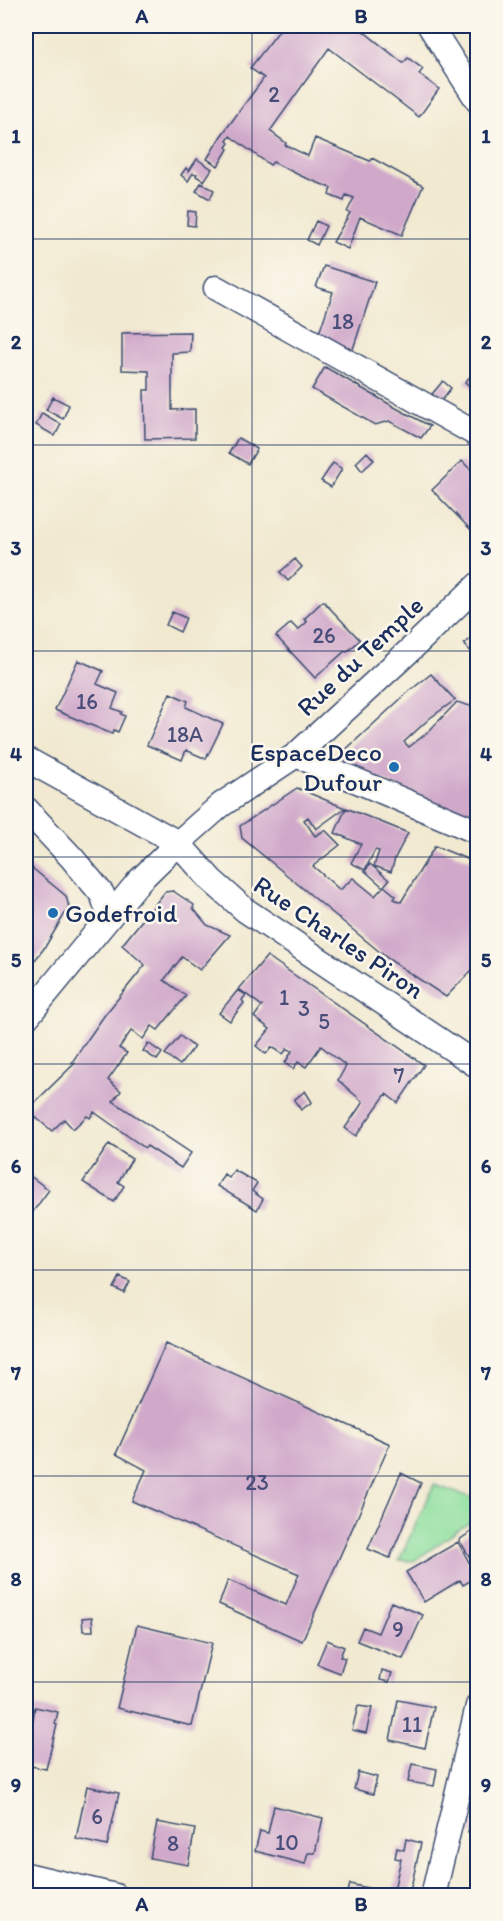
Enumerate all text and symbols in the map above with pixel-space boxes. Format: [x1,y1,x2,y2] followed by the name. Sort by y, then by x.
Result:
[135,4,149,28] text: A
[355,4,368,28] text: B
[268,81,280,108] house number: 2
[11,124,21,148] text: 1
[481,124,491,148] text: 1
[332,308,354,335] house number: 18
[11,330,22,354] text: 2
[481,330,492,354] text: 2
[11,536,22,560] text: 3
[481,536,492,560] text: 3
[290,589,430,723] street label: Rue du Temple
[312,622,336,649] house number: 26
[76,688,98,715] house number: 16
[167,721,203,748] house number: 18A
[250,736,382,798] place label: EspaceDeco Dufour
[10,742,22,766] text: 4
[480,742,492,766] text: 4
[387,760,401,774] marker: EspaceDeco Dufour
[248,868,431,1006] street label: Rue Charles Piron
[65,897,178,929] place label: Godefroid
[46,906,60,920] marker: Godefroid
[11,948,22,972] text: 5
[481,948,492,972] text: 5
[279,984,289,1011] house number: 1
[298,995,310,1022] house number: 3
[318,1008,330,1035] house number: 5
[394,1062,405,1089] house number: 7
[11,1154,22,1178] text: 6
[481,1154,492,1178] text: 6
[10,1361,21,1385] text: 7
[480,1361,491,1385] text: 7
[245,1469,269,1496] house number: 23
[11,1567,22,1591] text: 8
[481,1567,492,1591] text: 8
[392,1616,404,1643] house number: 9
[402,1711,422,1738] house number: 11
[11,1773,21,1797] text: 9
[481,1773,491,1797] text: 9
[91,1803,103,1830] house number: 6
[275,1829,299,1856] house number: 10
[167,1830,179,1857] house number: 8
[135,1892,149,1916] text: A
[355,1892,368,1916] text: B

